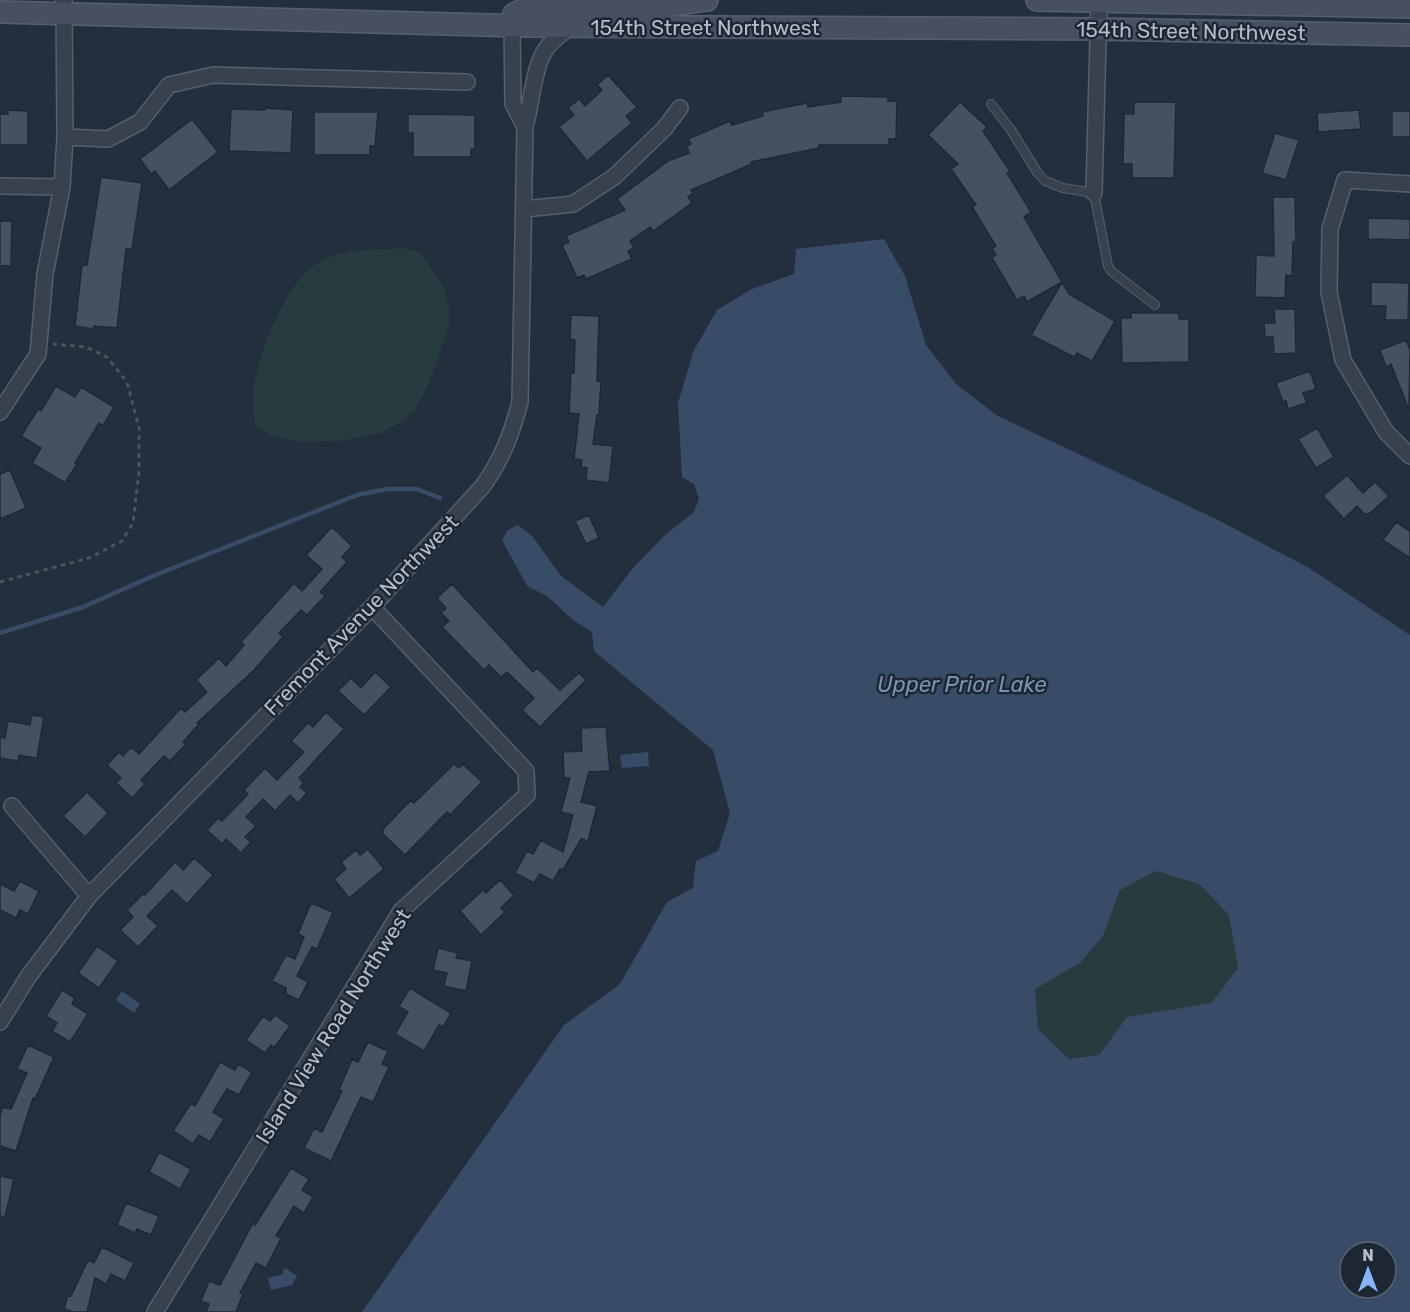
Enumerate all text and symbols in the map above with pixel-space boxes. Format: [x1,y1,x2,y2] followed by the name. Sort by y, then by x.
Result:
[590,15,820,40] street label: 154th Street Northwest
[1076,17,1306,45] street label: 154th Street Northwest
[259,510,463,720] street label: Fremont Avenue Northwest
[877,671,1047,698] water label: Upper Prior Lake
[250,904,416,1148] street label: Island View Road Northwest
[1338,1240,1398,1300] north arrow
[1362,1246,1374,1265] text: N

